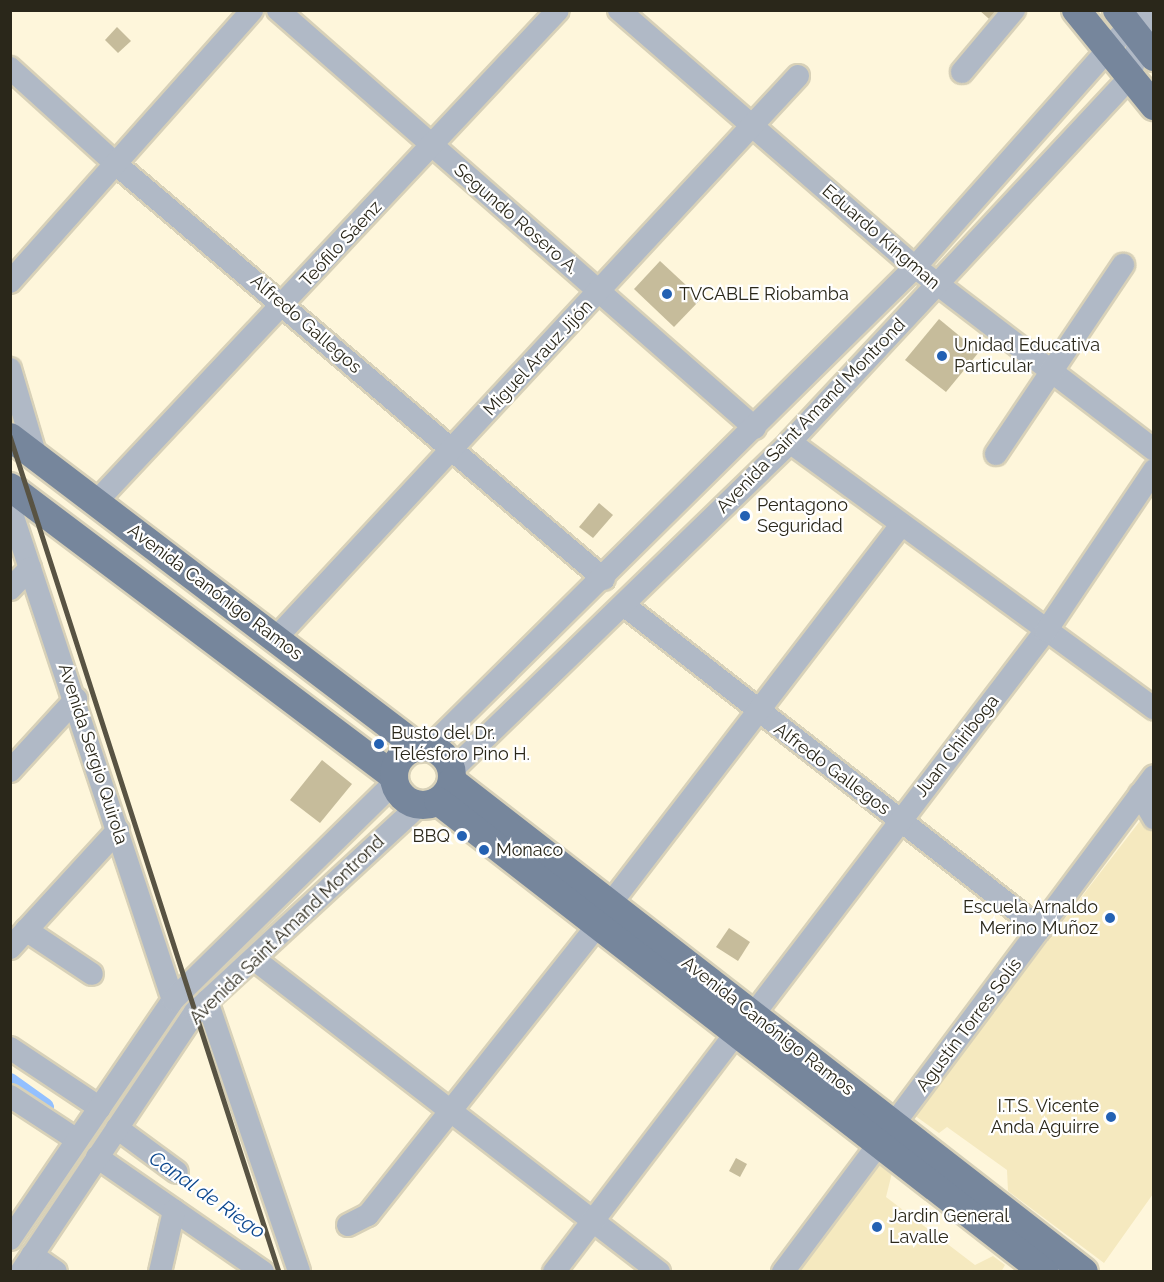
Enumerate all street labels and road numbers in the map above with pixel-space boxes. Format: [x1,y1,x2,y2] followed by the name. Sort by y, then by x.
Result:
[449,159,583,279] street label: Segundo Rosero A.
[818,180,944,294] street label: Eduardo Kingman
[296,196,386,292] street label: Teófilo Sáenz
[246,270,366,378] street label: Alfredo Gallegos
[478,295,598,421] street label: Miguel Arauz Jijón
[712,314,910,518] street label: Avenida Saint Amand Montrond
[123,519,307,665] street label: Avenida Canónigo Ramos
[54,661,132,847] street label: Avenida Sergio Quirola
[910,691,1004,801] street label: Juan Chiriboga
[770,718,894,820] street label: Alfredo Gallegos
[185,831,389,1029] street label: Avenida Saint Amand Montrond
[677,952,859,1100] street label: Avenida Canónigo Ramos
[911,954,1027,1096] street label: Agustín Torres Solís

